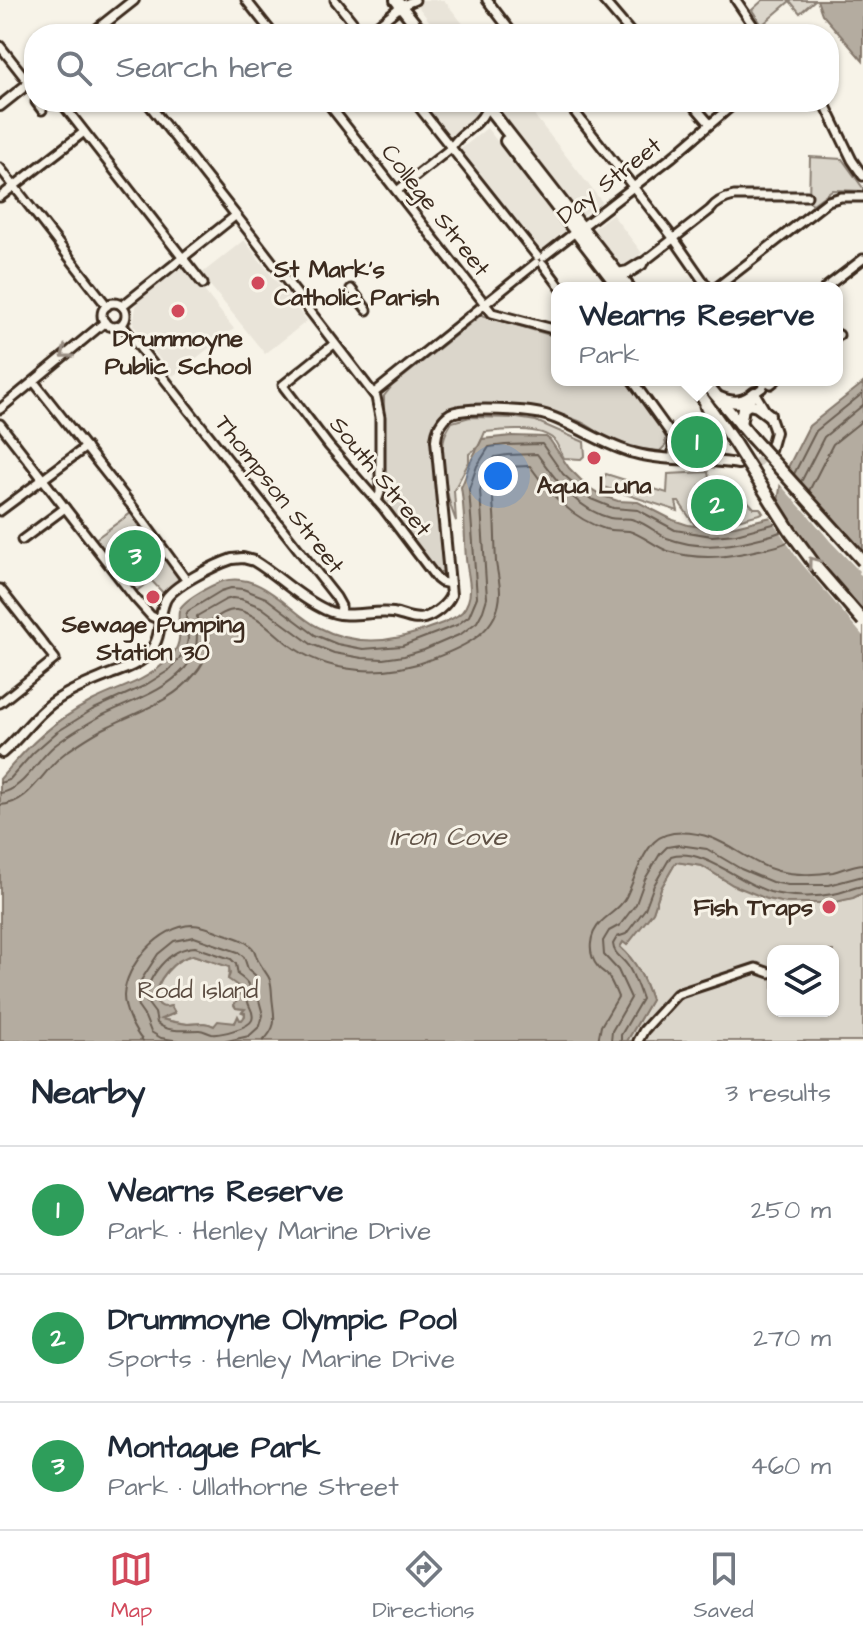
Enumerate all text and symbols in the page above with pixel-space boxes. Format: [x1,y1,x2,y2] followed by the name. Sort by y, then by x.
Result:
[24,24,839,112] search box
[52,46,96,90] icon: search
[116,47,293,89] text: Search here
[550,129,670,233] street label: Day Street
[372,137,498,285] street label: College Street
[273,253,440,315] place label: St Mark's Catholic Parish
[249,274,267,292] marker: St Mark's Catholic Parish
[551,282,843,386] popup
[579,295,815,337] text: Wearns Reserve
[169,302,187,320] marker: Drummoyne Public School
[105,322,251,384] place label: Drummoyne Public School
[579,337,639,373] text: Park
[61,343,75,358] one-way arrow
[206,408,352,582] street label: Thompson Street
[321,409,440,544] street label: South Street
[671,412,723,472] pin: 1
[585,449,603,467] marker: Aqua Luna
[478,456,518,496] your location
[537,469,652,503] place label: Aqua Luna
[691,475,743,535] pin: 2
[109,526,161,586] pin: 3
[808,556,822,571] one-way arrow
[144,588,162,606] marker: Sewage Pumping Station 30
[61,608,245,670] place label: Sewage Pumping Station 30
[390,819,508,855] water label: Iron Cove
[693,891,813,925] place label: Fish Traps
[820,898,838,916] marker: Fish Traps
[767,945,839,1017] map controls
[767,945,839,1017] button: layers
[138,974,258,1008] park label: Rodd Island
[32,1069,146,1117] text: Nearby
[725,1075,831,1111] text: 3 results
[108,1171,344,1213] text: Wearns Reserve
[56,1192,60,1228] text: 1
[751,1192,831,1228] text: 250 m
[108,1213,431,1249] text: Park · Henley Marine Drive
[108,1299,457,1341] text: Drummoyne Olympic Pool
[51,1320,65,1356] text: 2
[753,1320,831,1356] text: 270 m
[108,1341,455,1377] text: Sports · Henley Marine Drive
[108,1427,320,1469] text: Montague Park
[51,1448,65,1484] text: 3
[750,1448,831,1484] text: 460 m
[108,1469,399,1505] text: Park · Ullathorne Street
[109,1547,153,1626] tab: Map
[372,1547,475,1626] tab: Directions
[694,1547,754,1626] tab: Saved

